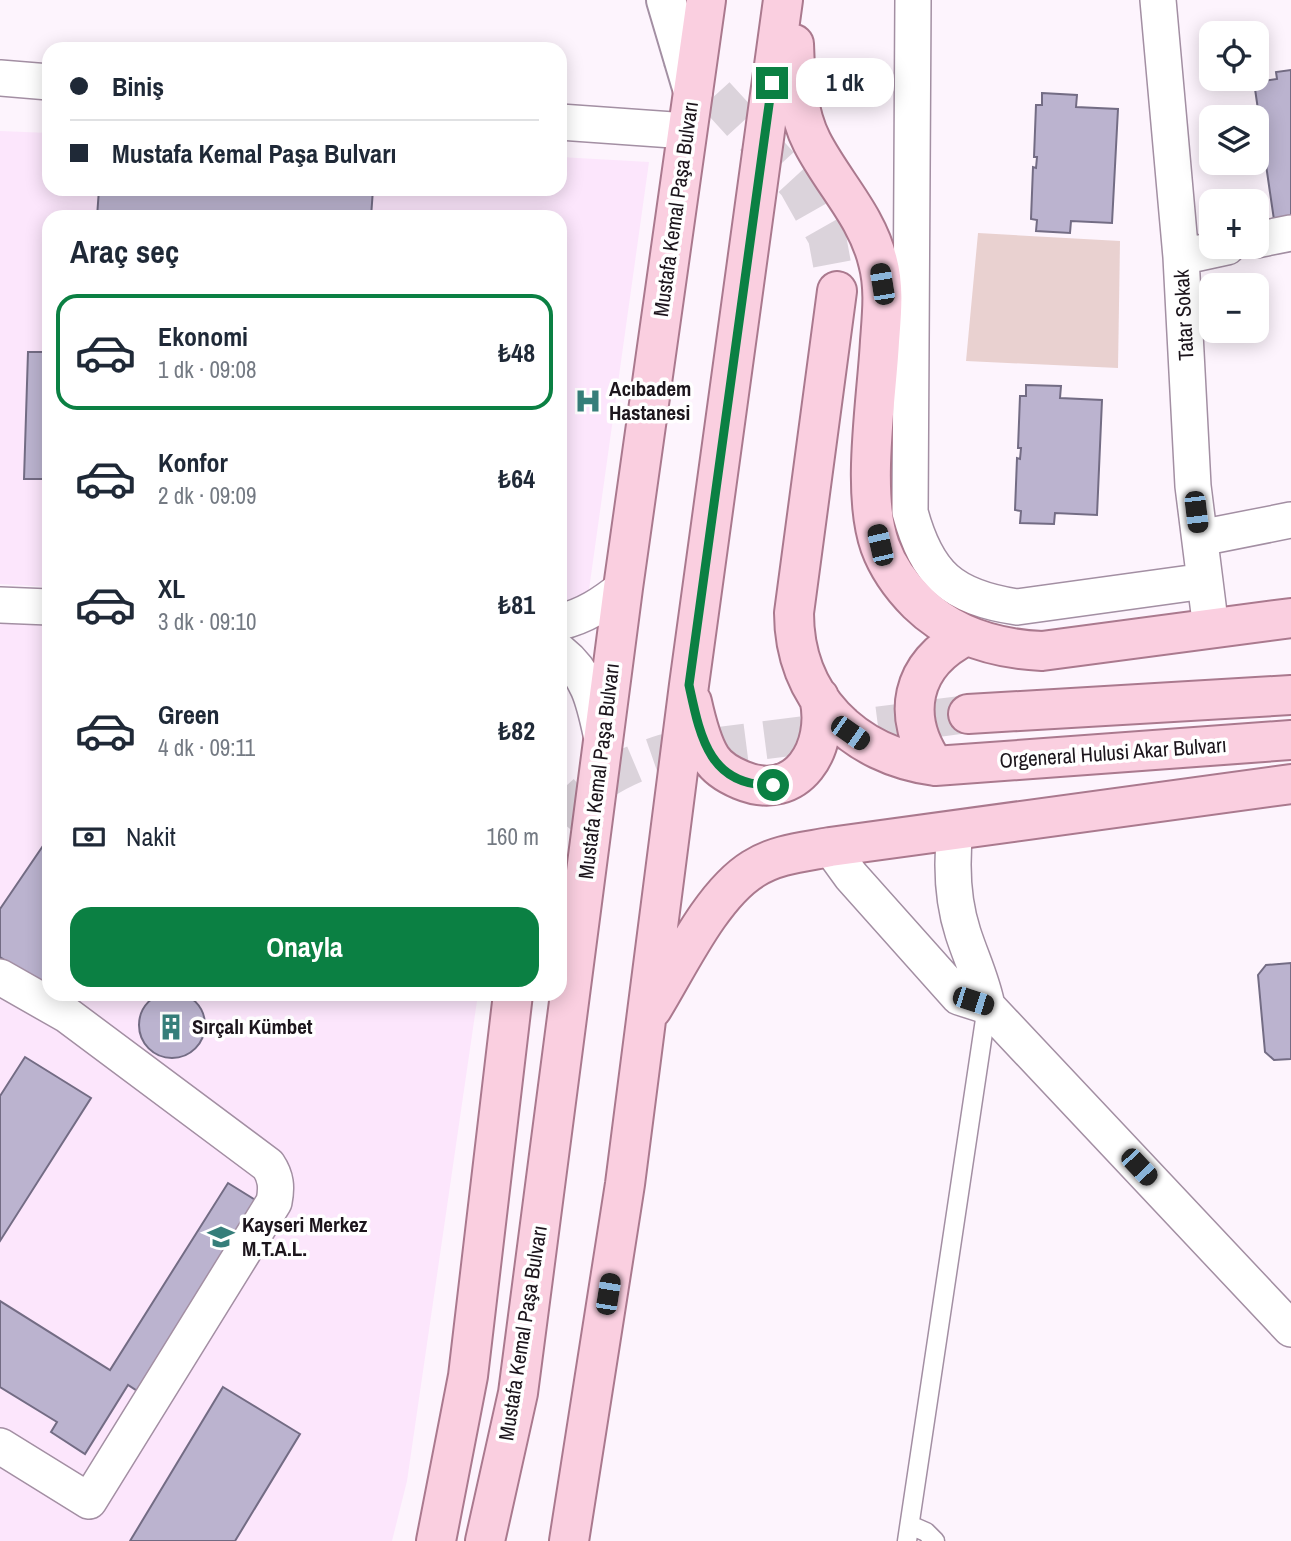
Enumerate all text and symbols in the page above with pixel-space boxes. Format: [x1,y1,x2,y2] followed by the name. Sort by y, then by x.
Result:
[1199,21,1269,343] map controls
[1199,21,1269,91] button: locate
[796,58,894,108] callout: 1 dk
[756,67,788,99] route end
[826,67,864,98] text: 1 dk
[112,69,164,104] text: Biniş
[646,99,705,319] street label: Mustafa Kemal Paşa Bulvarı
[1199,105,1269,175] button: layers
[112,136,396,171] text: Mustafa Kemal Paşa Bulvarı
[1199,189,1269,259] button: +
[70,230,179,273] text: Araç seç
[869,262,896,306] car
[1167,268,1200,361] street label: Tatar Sokak
[1199,273,1269,343] button: −
[158,319,248,354] text: Ekonomi
[74,321,137,384] icon: car
[498,335,535,370] text: ₺48
[158,354,257,385] text: 1 dk · 09:08
[609,374,691,427] place label: Acıbadem Hastanesi
[573,386,603,416] hospital icon: Acıbadem Hastanesi
[158,445,228,480] text: Konfor
[74,447,137,510] icon: car
[498,461,535,496] text: ₺64
[158,480,257,511] text: 2 dk · 09:09
[1184,490,1209,534] car
[866,522,895,568] car
[158,571,185,606] text: XL
[74,573,137,636] icon: car
[498,587,535,622] text: ₺81
[158,606,257,637] text: 3 dk · 09:10
[571,661,626,881] street label: Mustafa Kemal Paşa Bulvarı
[158,697,220,732] text: Green
[74,699,137,762] icon: car
[827,712,874,754] car
[498,713,535,748] text: ₺82
[998,730,1228,775] street label: Orgeneral Hulusi Akar Bulvarı
[158,732,255,763] text: 4 dk · 09:11
[757,769,789,801] route start
[70,818,108,856] icon: cash
[126,819,176,854] text: Nakit
[487,821,539,852] text: 160 m
[70,907,539,987] button: Onayla
[950,985,997,1017] car
[156,1012,186,1042] building icon: Sırçalı Kümbet
[192,1012,313,1041] place label: Sırçalı Kümbet
[1117,1144,1162,1190] car
[242,1210,368,1263] place label: Kayseri Merkez M.T.A.L.
[206,1222,236,1252] school or university icon: Kayseri Merkez M.T.A.L.
[491,1223,554,1442] street label: Mustafa Kemal Paşa Bulvarı
[595,1272,622,1316] car

